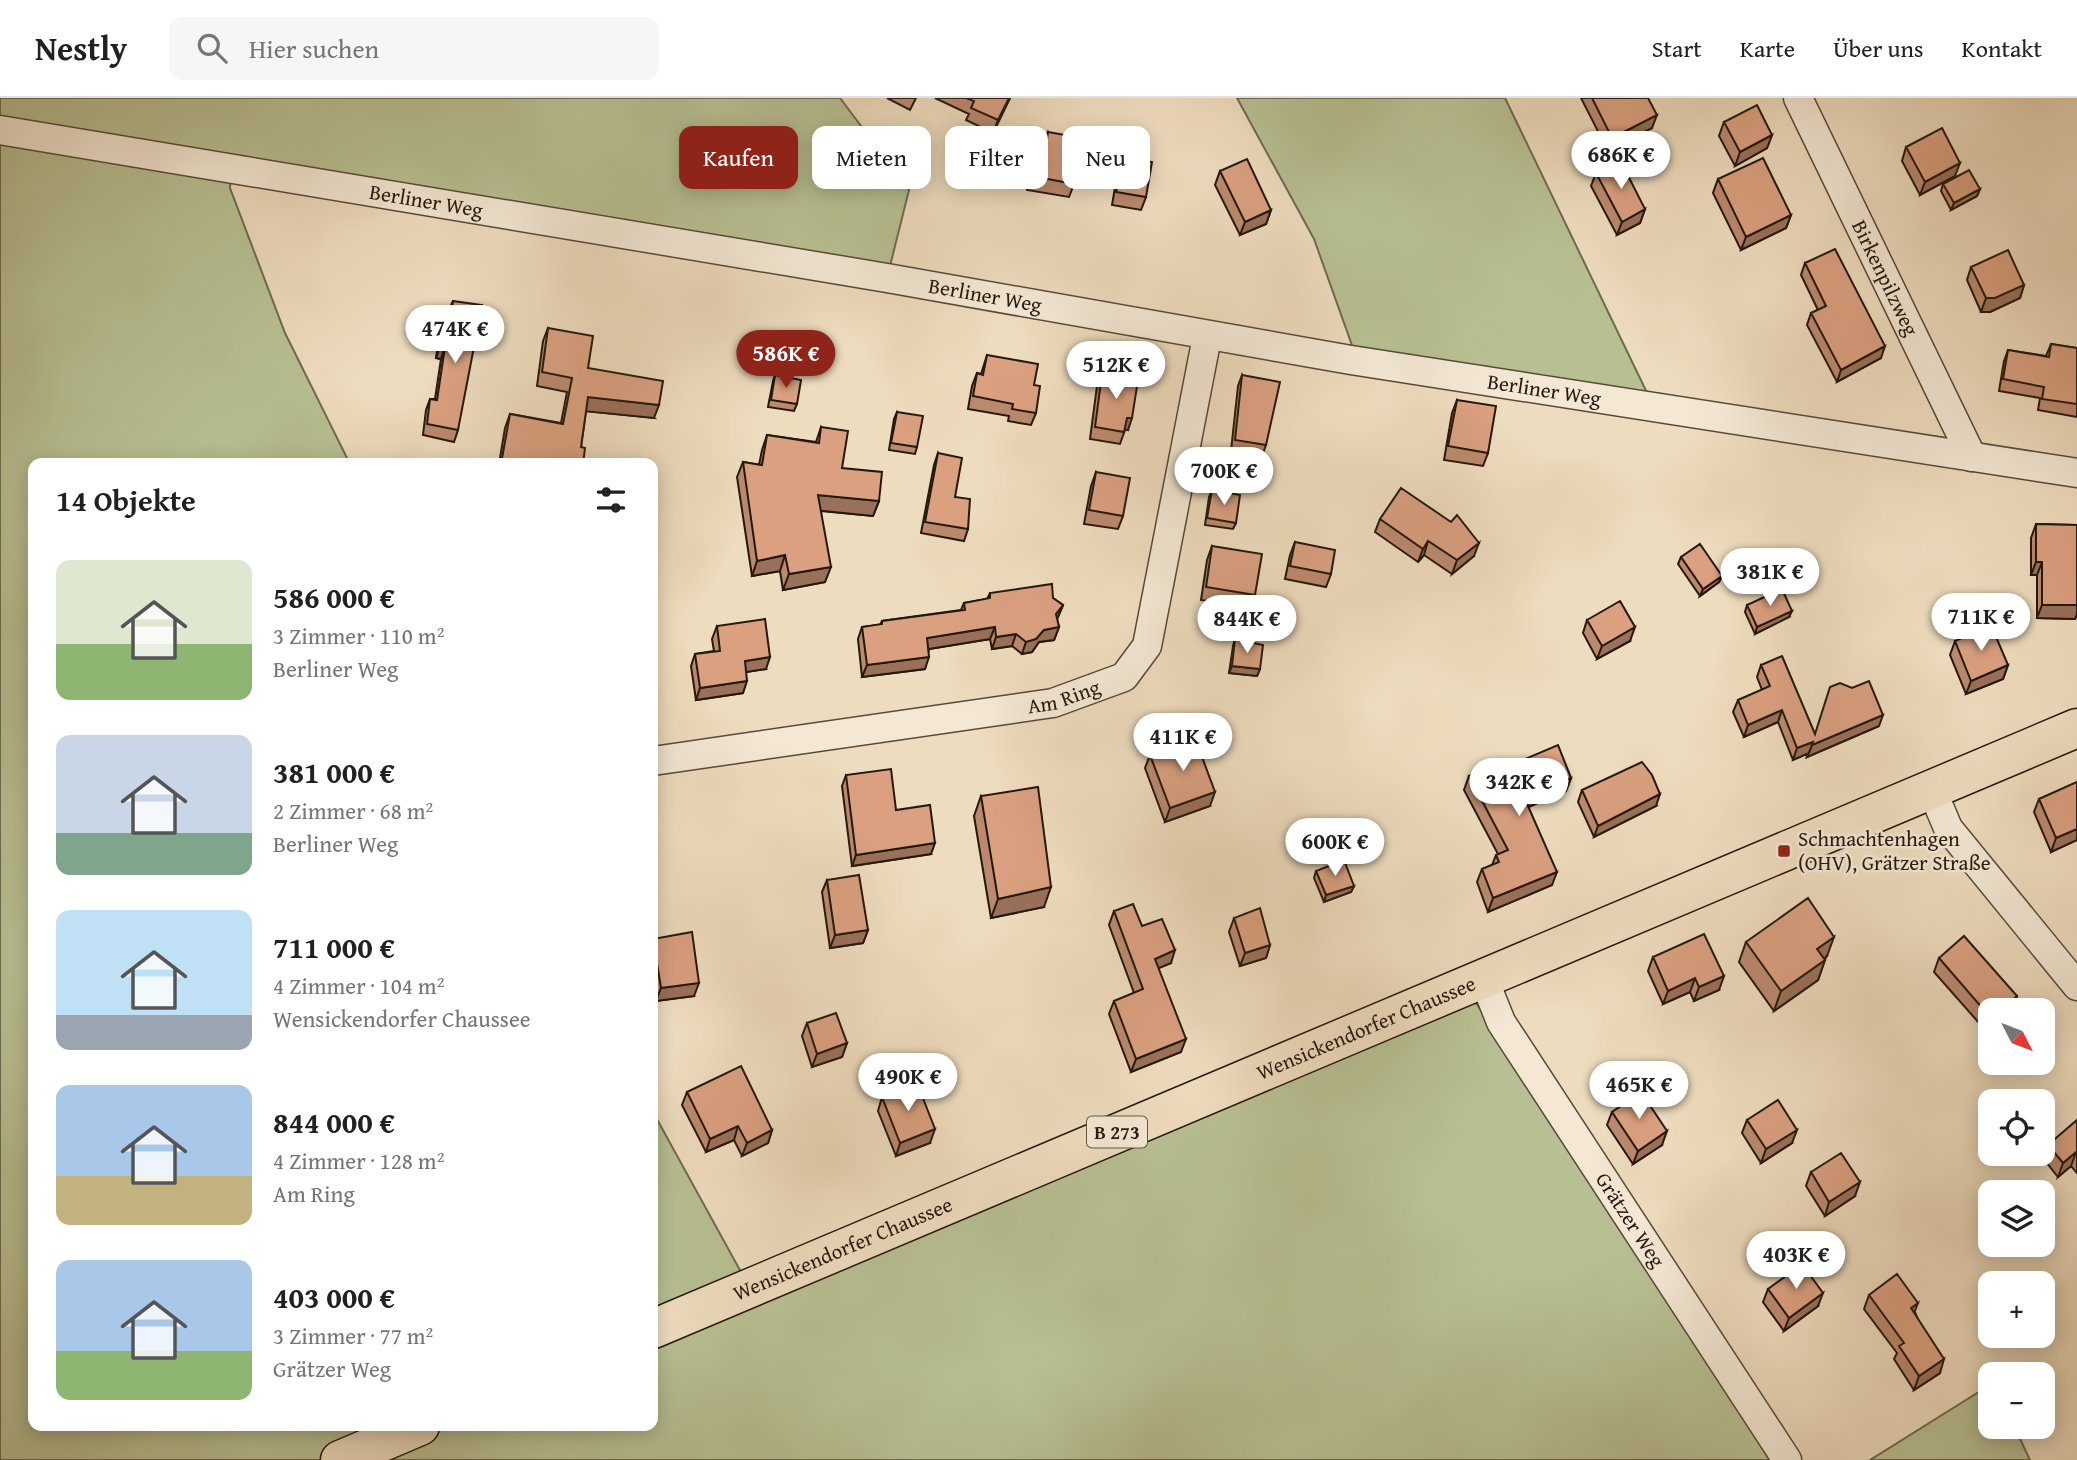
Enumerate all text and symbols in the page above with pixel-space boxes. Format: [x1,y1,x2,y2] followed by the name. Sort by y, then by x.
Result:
[169,17,659,80] search box
[35,24,127,72] text: Nestly
[193,29,231,67] icon: search
[249,29,379,68] text: Hier suchen
[1652,31,1702,66] text: Start
[1740,31,1795,66] text: Karte
[1833,31,1924,66] text: Über uns
[1962,31,2042,66] text: Kontakt
[679,126,798,189] chip: Kaufen
[812,126,931,189] chip: Mieten
[945,126,1048,189] chip: Filter
[1062,126,1150,189] chip: Neu
[1564,132,1678,191] pin: 686K €
[1587,137,1655,170] text: 686K €
[367,176,486,225] street label: Berliner Weg
[1844,215,1927,341] street label: Birkenpilzweg
[926,270,1045,320] street label: Berliner Weg
[398,306,512,365] pin: 474K €
[421,311,489,344] text: 474K €
[729,330,843,390] pin: 586K €
[752,336,820,369] text: 586K €
[1059,342,1173,401] pin: 512K €
[1082,347,1150,380] text: 512K €
[1485,365,1604,414] street label: Berliner Weg
[1167,448,1281,507] pin: 700K €
[1190,453,1258,486] text: 700K €
[56,478,196,522] text: 14 Objekte
[592,481,630,519] icon: filters
[1713,548,1827,608] pin: 381K €
[1736,554,1804,587] text: 381K €
[273,575,395,619] text: 586 000 €
[112,588,196,672] icon: home
[1924,594,2038,653] pin: 711K €
[1190,596,1304,655] pin: 844K €
[1947,599,2015,632] text: 711K €
[1213,601,1281,634] text: 844K €
[273,619,444,652] text: 3 Zimmer · 110 m²
[273,652,398,685] text: Berliner Weg
[1025,671,1105,722] street label: Am Ring
[1126,714,1240,773] pin: 411K €
[1149,719,1217,752] text: 411K €
[273,750,395,794] text: 381 000 €
[1462,758,1576,818] pin: 342K €
[112,763,196,847] icon: home
[1485,764,1553,797] text: 342K €
[273,794,433,827] text: 2 Zimmer · 68 m²
[1278,818,1392,878] pin: 600K €
[1798,823,1991,878] place label: Schmachtenhagen (OHV), Grätzer Straße
[1301,824,1369,857] text: 600K €
[273,827,398,860] text: Berliner Weg
[1776,843,1792,859] marker: Schmachtenhagen (OHV), Grätzer Straße
[273,925,395,969] text: 711 000 €
[112,938,196,1022] icon: home
[1251,968,1480,1088] street label: Wensickendorfer Chaussee
[273,969,444,1002] text: 4 Zimmer · 104 m²
[1978,998,2054,1074] north arrow
[1978,998,2055,1439] map controls
[273,1002,531,1035] text: Wensickendorfer Chaussee
[851,1054,965,1113] pin: 490K €
[874,1059,942,1092] text: 490K €
[1582,1062,1696,1121] pin: 465K €
[1605,1067,1673,1100] text: 465K €
[1978,1089,2055,1166] button: locate
[273,1100,395,1144] text: 844 000 €
[112,1113,196,1197] icon: home
[1087,1116,1147,1148] road number: B 273
[273,1144,444,1177] text: 4 Zimmer · 128 m²
[1588,1166,1674,1274] street label: Grätzer Weg
[273,1177,355,1210] text: Am Ring
[1978,1180,2055,1257] button: layers
[728,1188,957,1308] street label: Wensickendorfer Chaussee
[1739,1232,1853,1291] pin: 403K €
[1762,1237,1830,1270] text: 403K €
[1978,1271,2055,1348] button: +
[273,1275,395,1319] text: 403 000 €
[112,1288,196,1372] icon: home
[273,1319,433,1352] text: 3 Zimmer · 77 m²
[273,1352,391,1385] text: Grätzer Weg
[1978,1362,2055,1439] button: −

